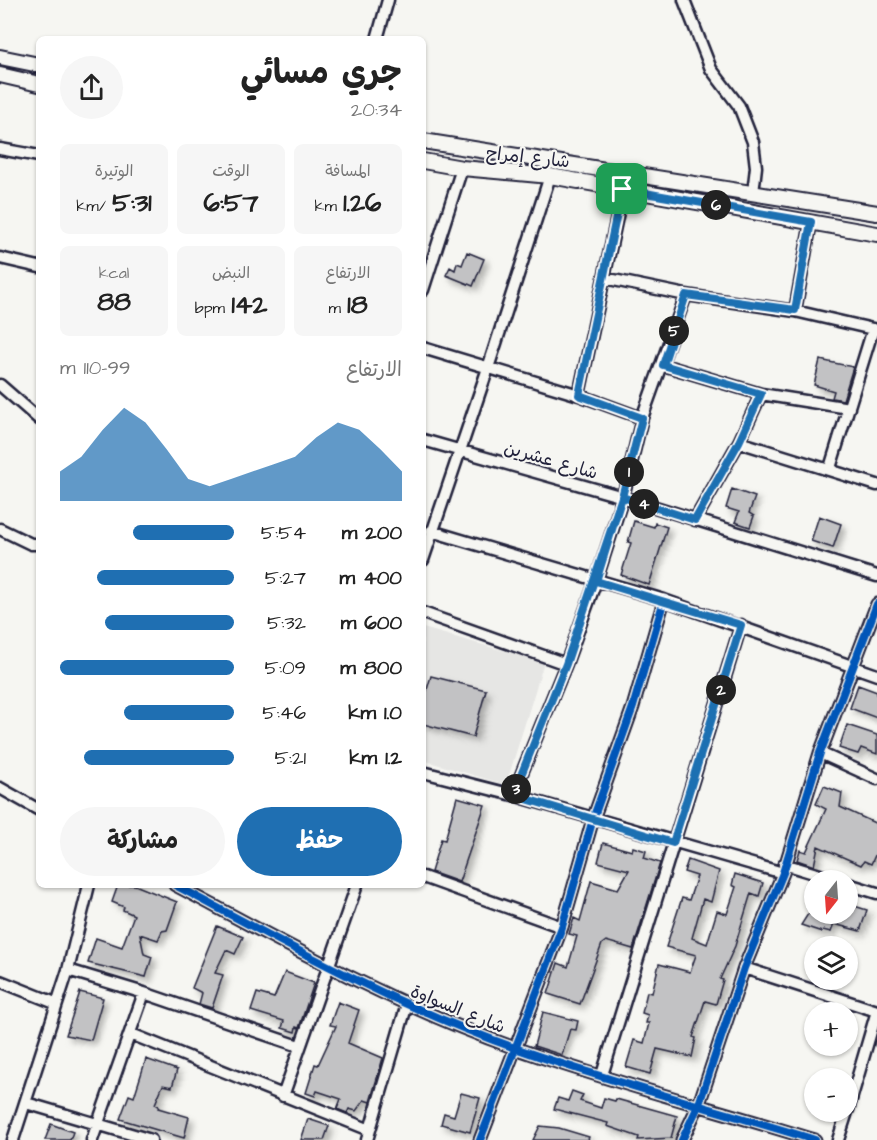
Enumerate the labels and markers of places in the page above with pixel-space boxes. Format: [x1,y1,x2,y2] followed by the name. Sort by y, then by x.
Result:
[596,163,647,214] pin
[701,190,731,220] pin: 6
[659,316,689,346] pin: 5
[614,457,644,487] pin: 1
[629,489,659,519] pin: 4
[706,675,736,705] pin: 2
[501,774,531,804] pin: 3

